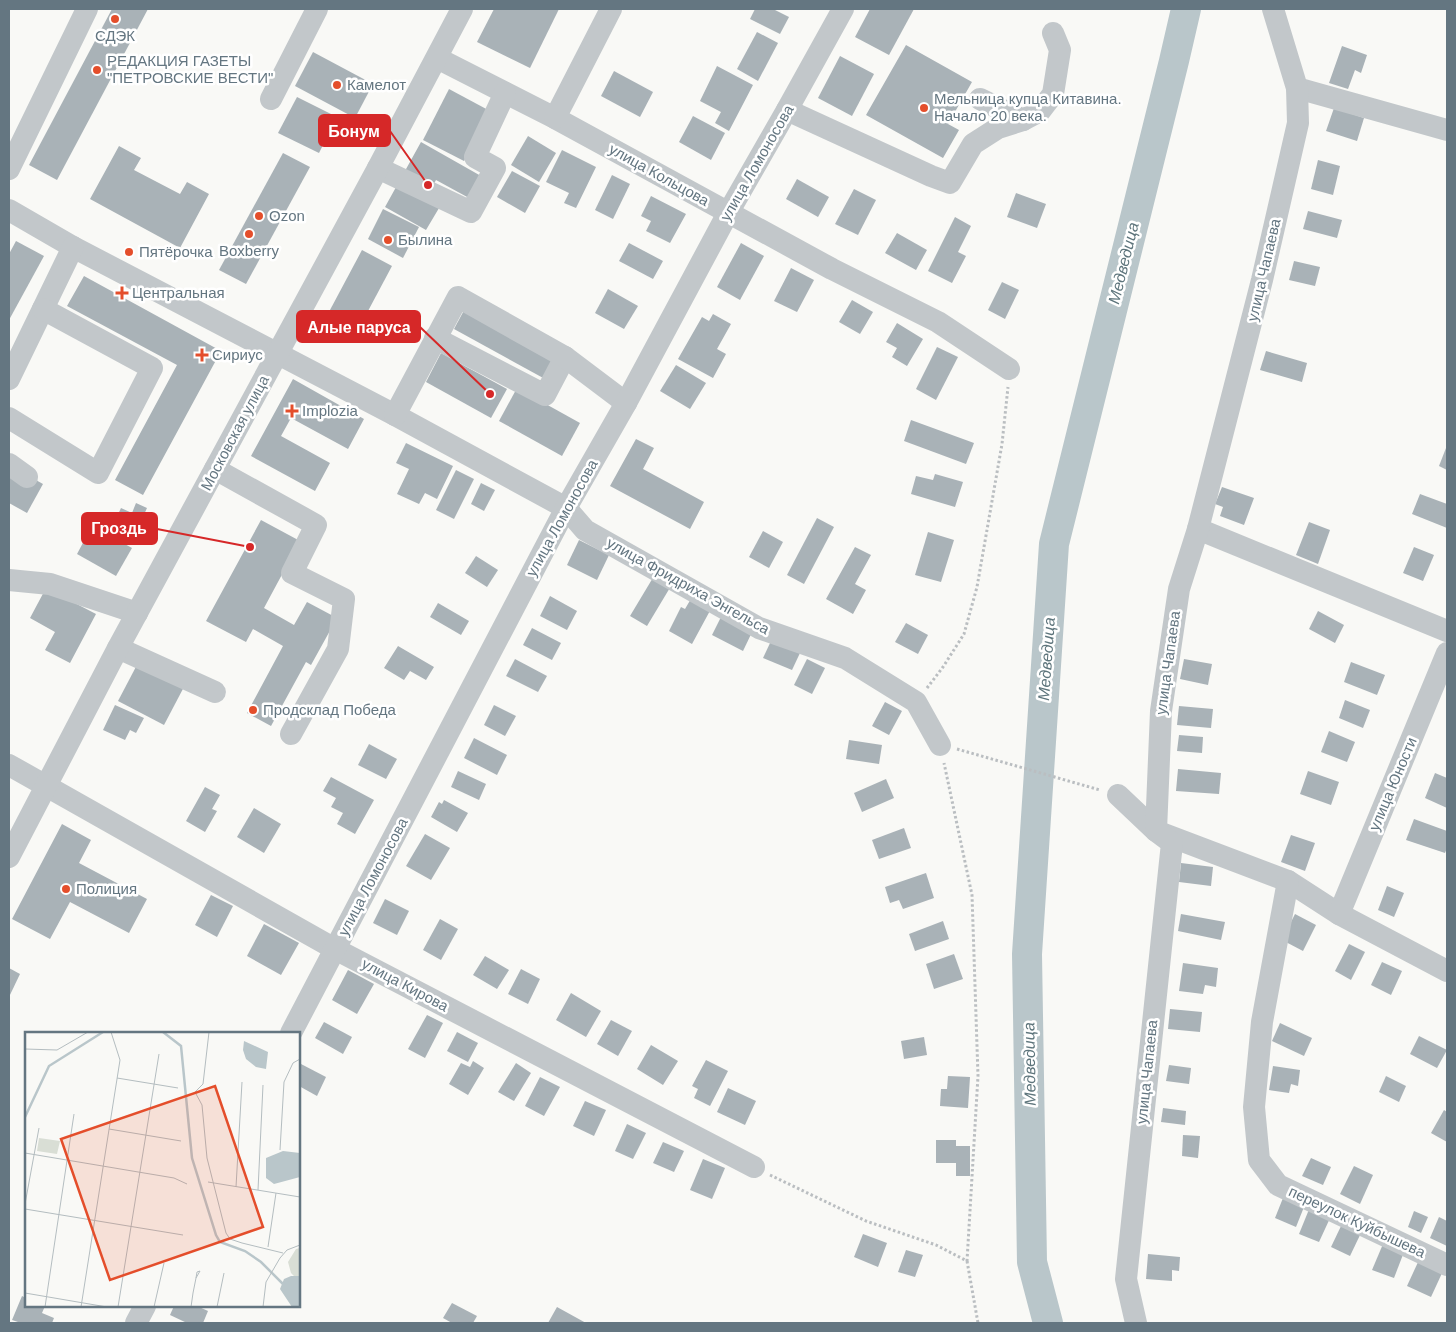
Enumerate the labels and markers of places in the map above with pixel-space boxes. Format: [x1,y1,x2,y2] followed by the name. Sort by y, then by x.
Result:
[109,13,121,25] marker: СДЭК
[95,27,135,44] place label: СДЭК
[107,52,273,86] place label: РЕДАКЦИЯ ГАЗЕТЫ "ПЕТРОВСКИЕ ВЕСТИ"
[91,64,103,76] marker: РЕДАКЦИЯ ГАЗЕТЫ "ПЕТРОВСКИЕ ВЕСТИ"
[347,76,406,93] place label: Камелот
[331,79,343,91] marker: Камелот
[934,90,1122,124] place label: Мельница купца Китавина. Начало 20 века.
[918,102,930,114] marker: Мельница купца Китавина. Начало 20 века.
[319,115,390,146] callout: Бонум
[269,207,305,224] place label: Ozon
[253,210,265,222] marker: Ozon
[243,228,255,240] marker: Boxberry
[398,231,453,248] place label: Былина
[382,234,394,246] marker: Былина
[219,242,280,259] place label: Boxberry
[139,243,213,260] place label: Пятёрочка
[123,246,135,258] marker: Пятёрочка
[132,284,225,301] place label: Центральная
[116,287,128,299] marker: Центральная
[297,311,420,342] callout: Алые паруса
[212,346,263,363] place label: Сириус
[196,349,208,361] marker: Сириус
[302,402,359,419] place label: Implozia
[286,405,298,417] marker: Implozia
[82,513,157,544] callout: Гроздь
[263,701,396,718] place label: Продсклад Победа
[247,704,259,716] marker: Продсклад Победа
[76,880,137,897] place label: Полиция
[60,883,72,895] marker: Полиция

